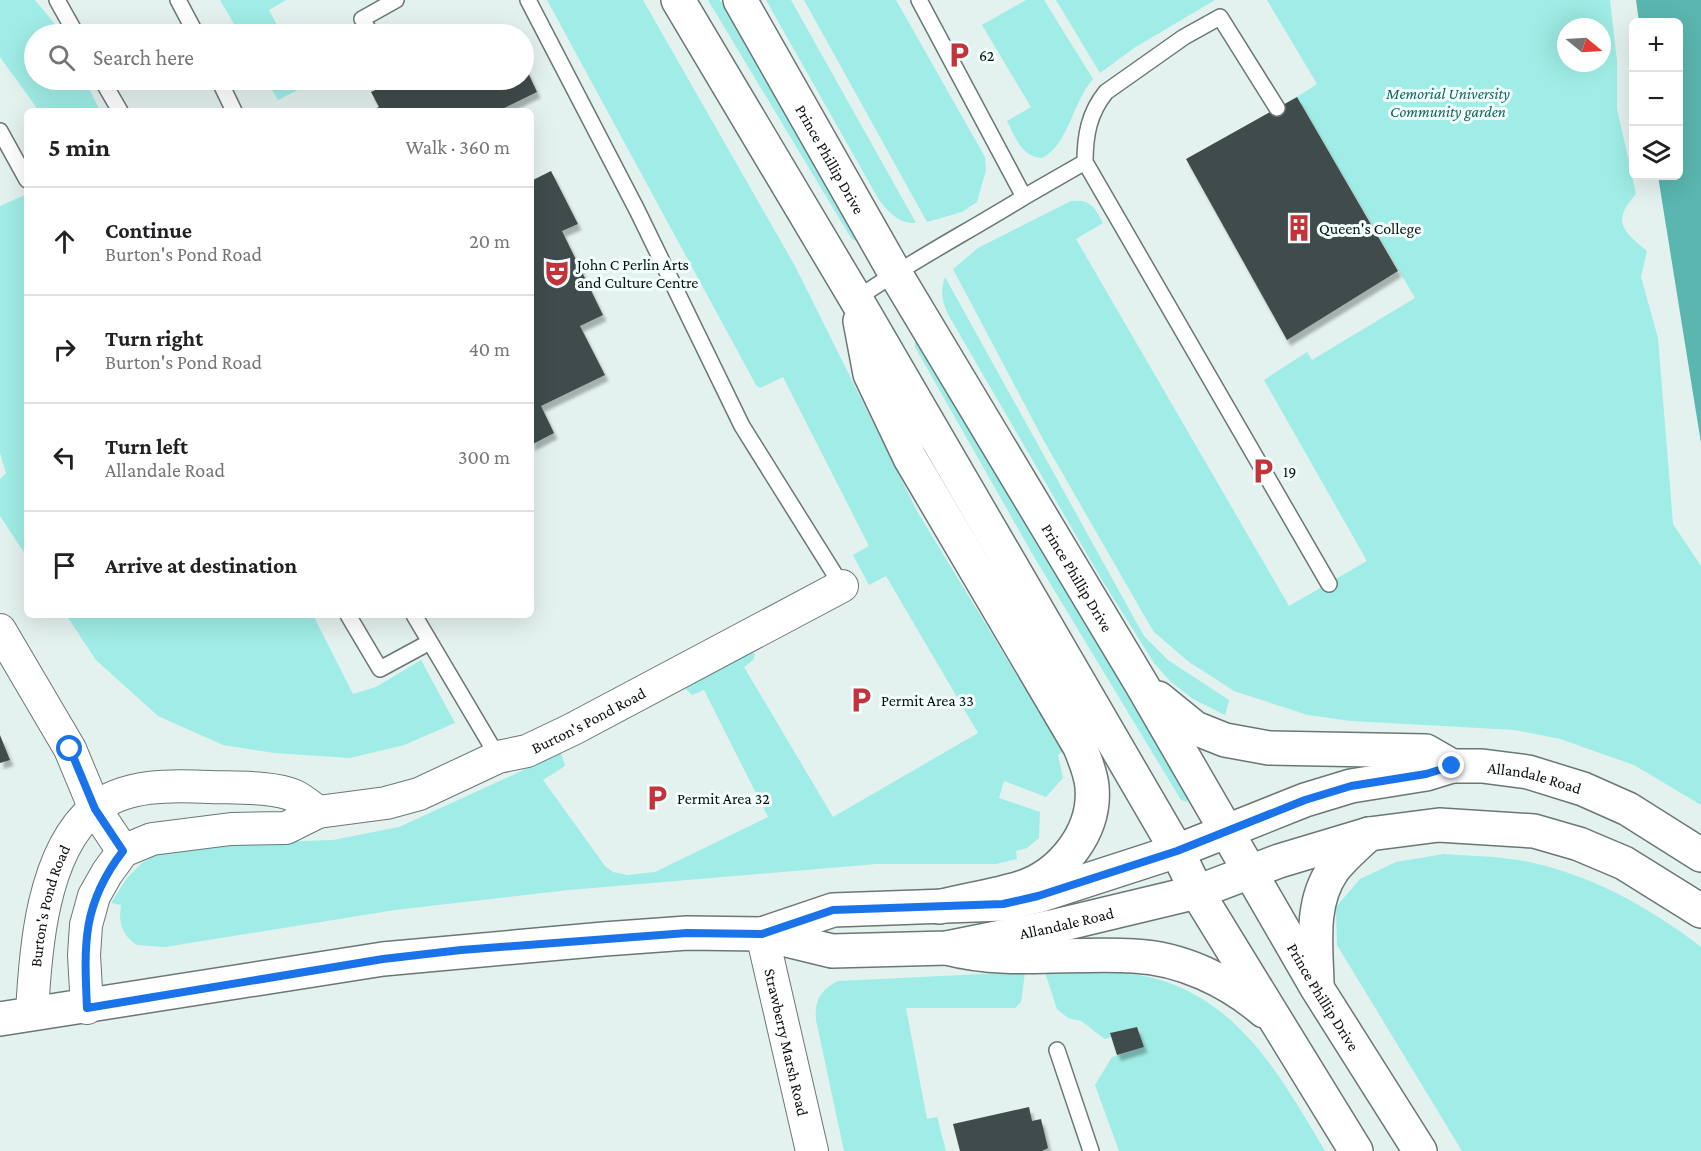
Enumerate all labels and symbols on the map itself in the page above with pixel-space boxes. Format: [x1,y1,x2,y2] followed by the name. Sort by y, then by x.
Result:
[1557,18,1611,72] north arrow
[944,40,974,70] parking icon: 62
[979,47,995,64] place label: 62
[1385,85,1510,121] park label: Memorial University Community garden
[793,102,868,217] street label: Prince Phillip Drive
[1284,213,1314,243] building icon: Queen's College
[1319,220,1421,238] place label: Queen's College
[575,256,698,291] place label: John C Perlin Arts and Culture Centre
[542,258,572,288] theatre icon: John C Perlin Arts and Culture Centre
[1248,456,1278,486] parking icon: 19
[1283,463,1296,480] place label: 19
[1039,521,1116,635] street label: Prince Phillip Drive
[529,683,649,756] street label: Burton's Pond Road
[846,685,876,715] parking icon: Permit Area 33
[881,692,974,709] place label: Permit Area 33
[56,735,82,761] route start
[1438,752,1464,778] route end
[1487,758,1584,797] street label: Allandale Road
[642,783,672,813] parking icon: Permit Area 32
[677,790,770,807] place label: Permit Area 32
[27,841,73,968] street label: Burton's Pond Road
[1018,904,1116,942] street label: Allandale Road
[1284,940,1363,1054] street label: Prince Phillip Drive
[762,967,812,1118] street label: Strawberry Marsh Road

